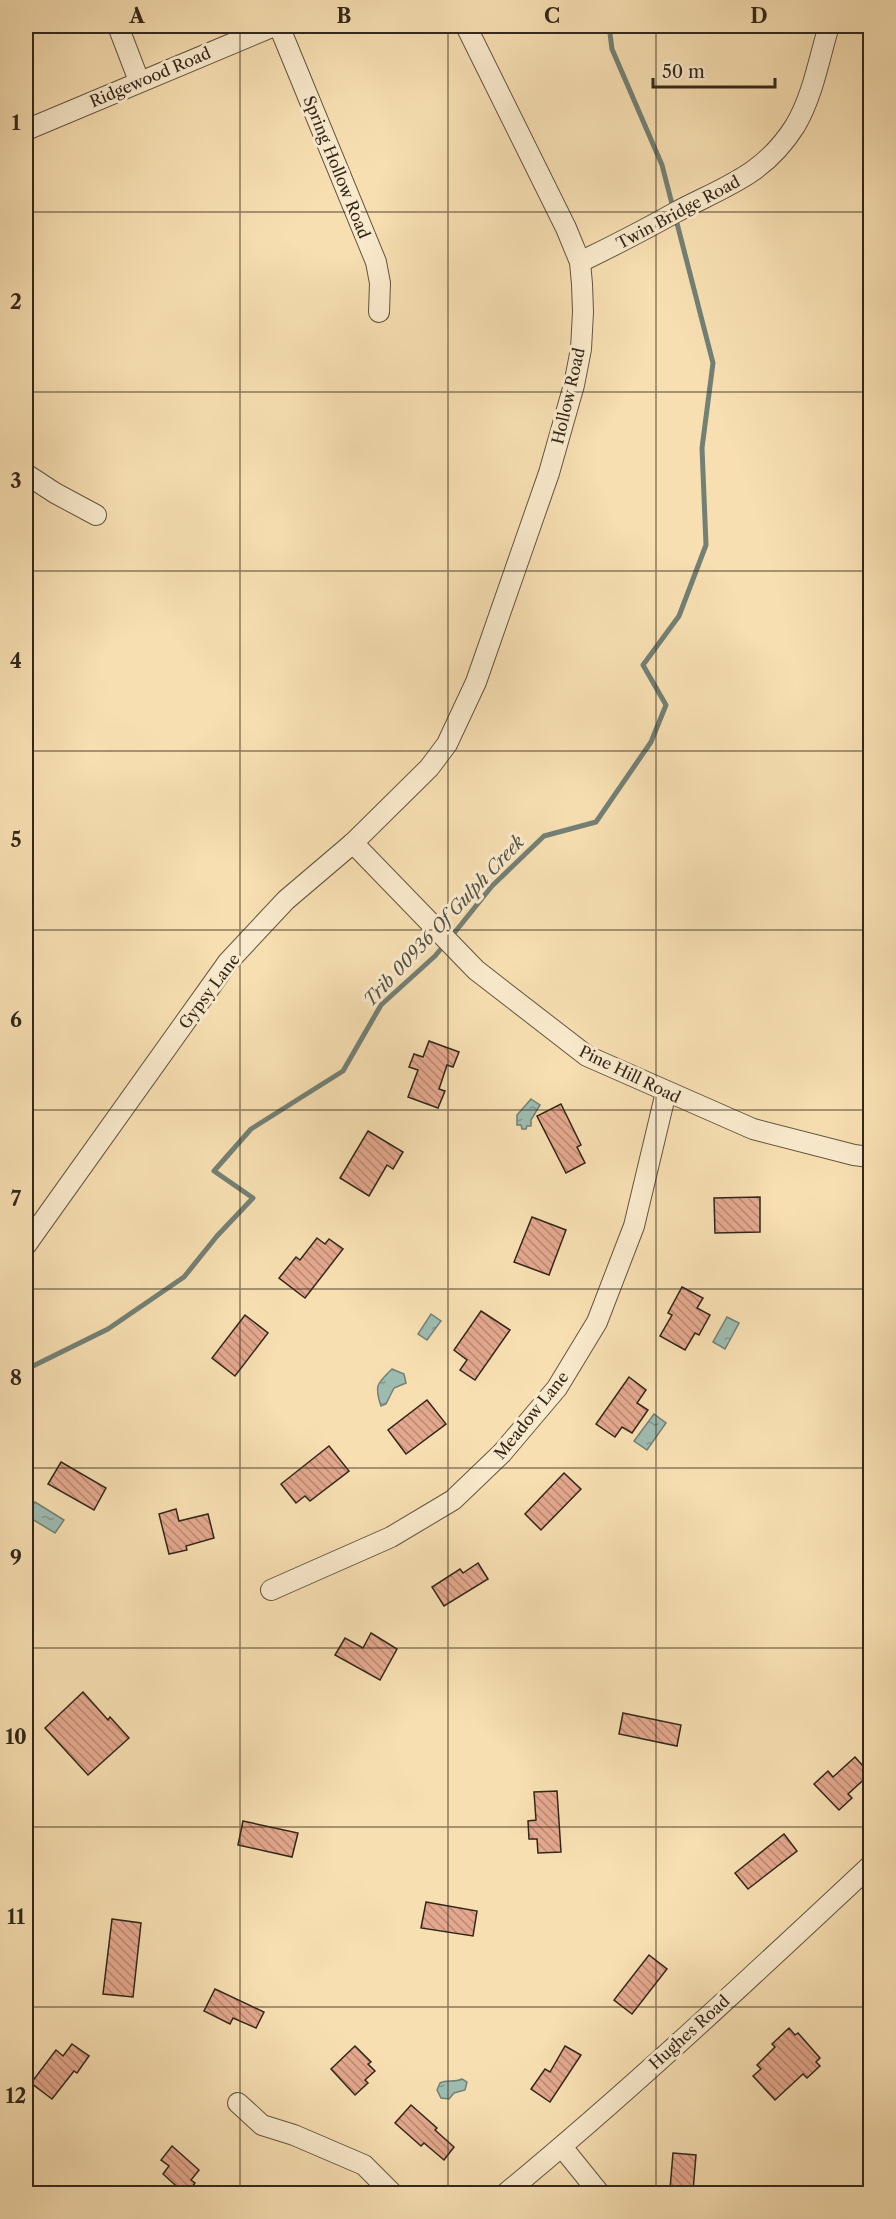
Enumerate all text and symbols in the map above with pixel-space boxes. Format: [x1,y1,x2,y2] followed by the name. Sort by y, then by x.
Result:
[128,4,145,28] text: A
[337,4,352,28] text: B
[544,4,560,28] text: C
[750,4,768,28] text: D
[87,42,214,111] street label: Ridgewood Road
[653,51,774,89] scale bar
[662,61,705,83] text: 50 m
[299,93,375,242] street label: Spring Hollow Road
[12,111,21,135] text: 1
[613,171,744,253] street label: Twin Bridge Road
[10,290,22,314] text: 2
[547,345,589,446] street label: Hollow Road
[10,469,22,493] text: 3
[10,649,22,673] text: 4
[10,828,22,852] text: 5
[359,831,529,1011] water label: Trib 00936 Of Gulph Creek
[174,949,244,1033] street label: Gypsy Lane
[10,1008,22,1032] text: 6
[576,1041,684,1107] street label: Pine Hill Road
[11,1187,22,1211] text: 7
[10,1366,22,1390] text: 8
[490,1367,573,1463] street label: Meadow Lane
[10,1546,22,1570] text: 9
[5,1725,27,1749] text: 10
[7,1905,25,1929] text: 11
[645,1990,734,2073] street label: Hughes Road
[6,2084,26,2108] text: 12

